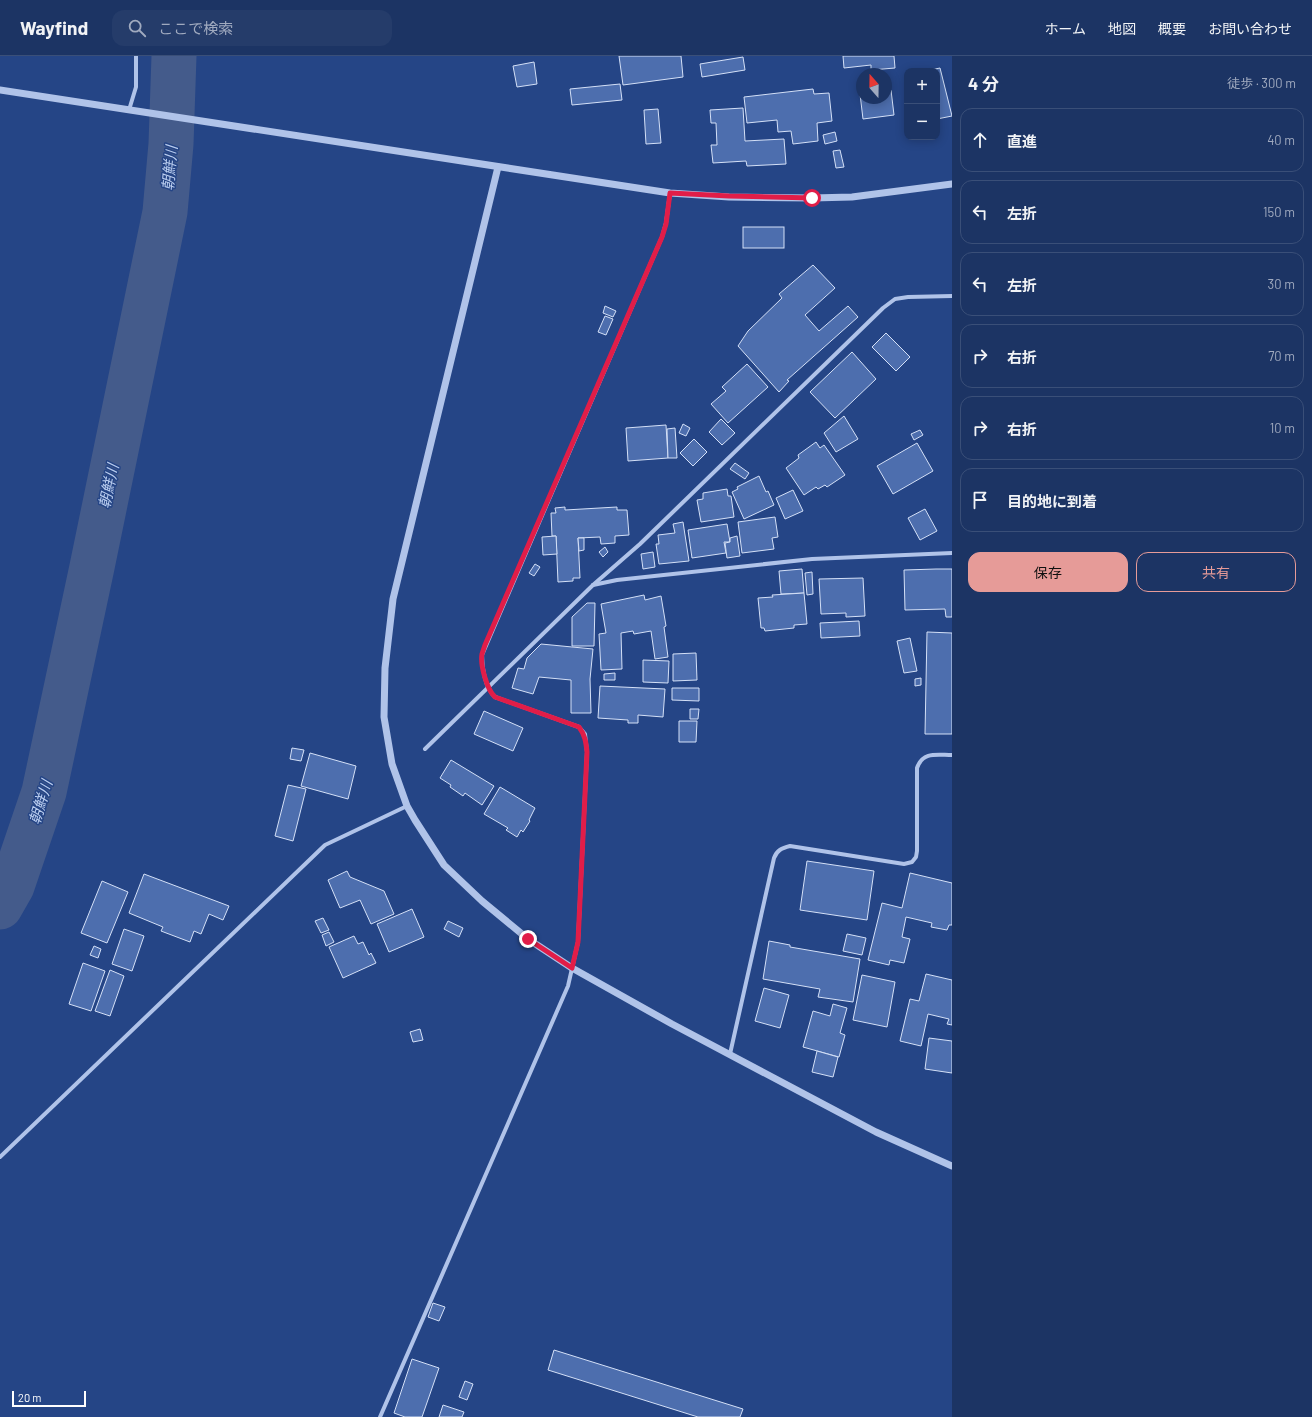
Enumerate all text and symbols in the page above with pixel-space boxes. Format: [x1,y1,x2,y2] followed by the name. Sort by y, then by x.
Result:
[112,10,392,46] search box
[20,16,88,39] text: Wayfind
[126,17,148,39] icon: search
[158,19,233,37] text: ここで検索
[1044,20,1086,37] text: ホーム
[1108,20,1136,37] text: 地図
[1158,20,1186,37] text: 概要
[1208,20,1292,37] text: お問い合わせ
[856,68,892,104] north arrow
[904,68,940,140] map controls
[904,68,940,104] button: +
[968,73,999,93] text: 4 分
[1227,75,1296,91] text: 徒歩 · 300 m
[904,104,940,140] button: −
[969,129,991,151] icon: ahead
[1007,132,1037,150] text: 直進
[1267,132,1295,148] text: 40 m
[158,143,180,191] water label: 朝鮮川
[803,189,821,207] route start
[969,201,991,223] icon: left
[1007,204,1037,222] text: 左折
[1263,204,1295,220] text: 150 m
[969,273,991,295] icon: left
[1007,276,1037,294] text: 左折
[1268,276,1295,292] text: 30 m
[969,345,991,367] icon: right
[1007,348,1037,366] text: 右折
[1268,348,1295,364] text: 70 m
[969,417,991,439] icon: right
[1007,420,1037,438] text: 右折
[1270,420,1295,436] text: 10 m
[95,460,122,510] water label: 朝鮮川
[969,489,991,511] icon: arrive
[1007,492,1097,510] text: 目的地に到着
[968,552,1128,592] button: 保存
[1136,552,1296,592] button: 共有
[25,776,56,826] water label: 朝鮮川
[519,930,537,948] route end
[12,1389,86,1408] scale bar
[18,1391,41,1404] text: 20 m

